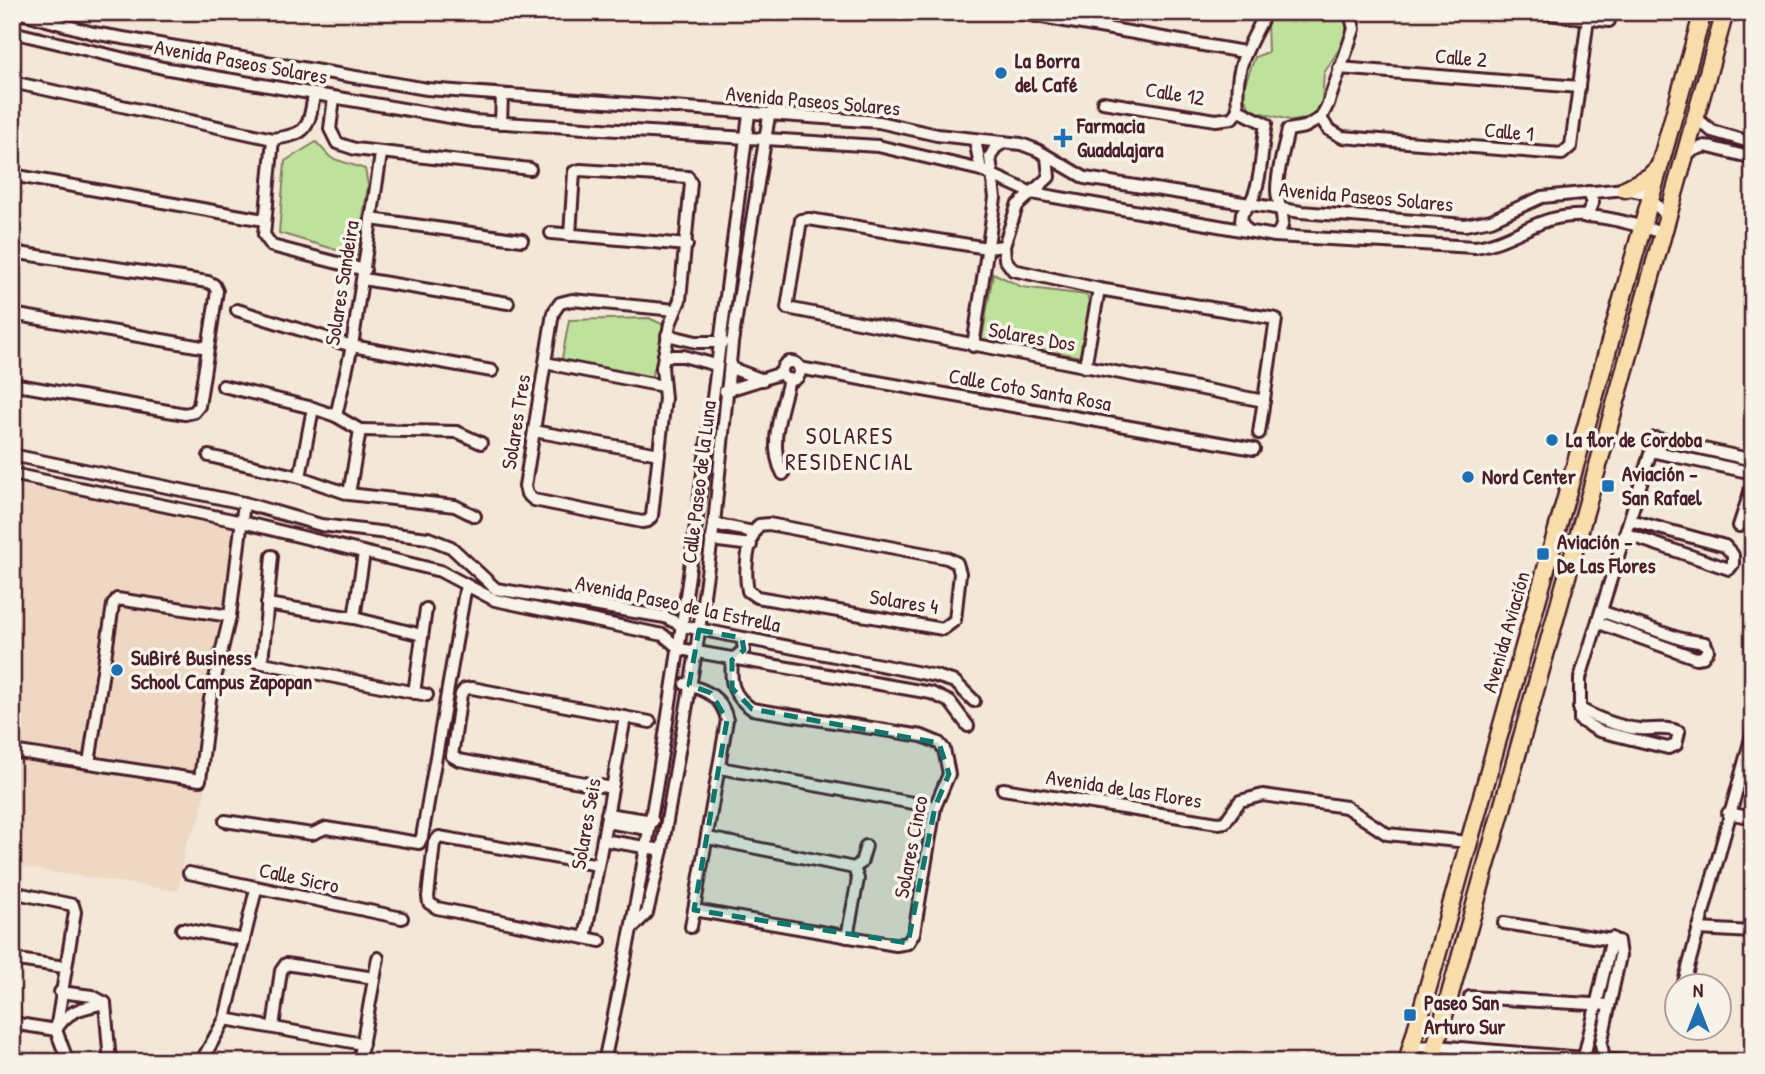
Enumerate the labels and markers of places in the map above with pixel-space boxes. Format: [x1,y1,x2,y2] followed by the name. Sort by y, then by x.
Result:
[1015,46,1080,99] place label: La Borra del Café
[993,65,1009,81] marker: La Borra del Café
[1076,111,1164,164] place label: Farmacia Guadalajara
[1055,130,1071,146] marker: Farmacia Guadalajara
[1566,425,1703,454] place label: La flor de Cordoba
[1544,432,1560,448] marker: La flor de Cordoba
[1622,459,1702,512] place label: Aviación - San Rafael
[1482,462,1577,491] place label: Nord Center
[1460,469,1476,485] marker: Nord Center
[1600,478,1616,494] marker: Aviación - San Rafael
[1557,527,1656,580] place label: Aviación - De Las Flores
[1535,546,1551,562] marker: Aviación - De Las Flores
[131,643,312,697] place label: SuBiré Business School Campus Zapopan
[109,662,125,678] marker: SuBiré Business School Campus Zapopan
[1424,988,1506,1041] place label: Paseo San Arturo Sur
[1402,1007,1418,1023] marker: Paseo San Arturo Sur

